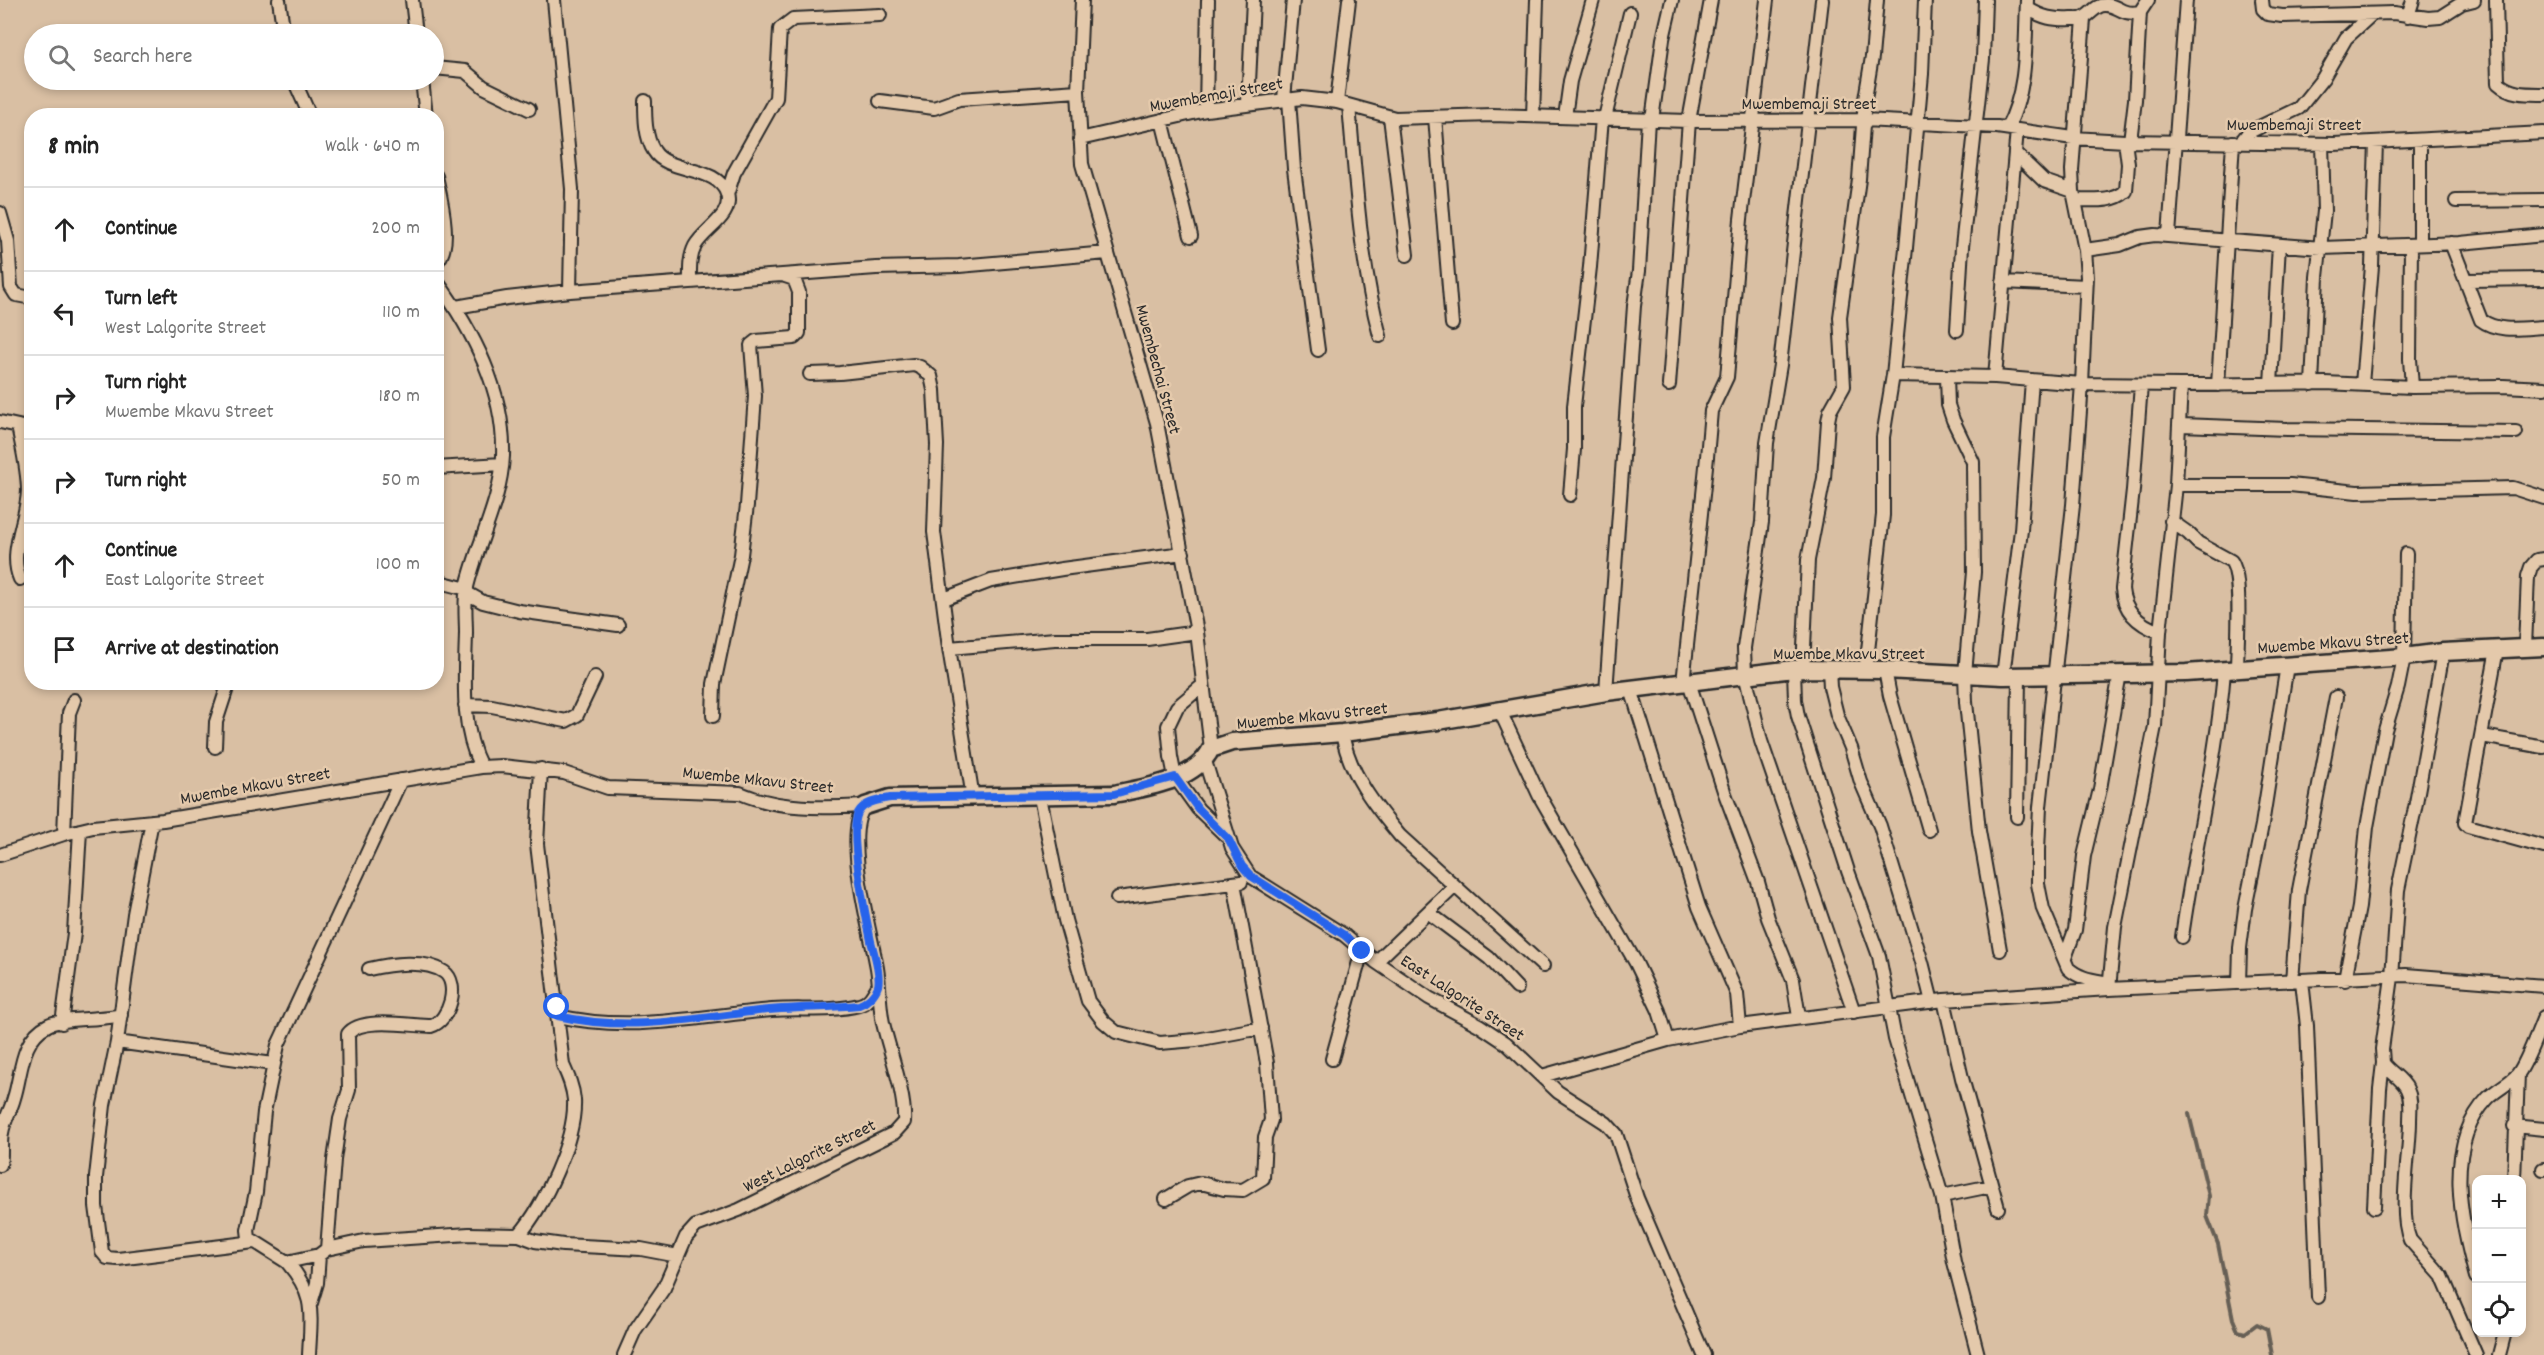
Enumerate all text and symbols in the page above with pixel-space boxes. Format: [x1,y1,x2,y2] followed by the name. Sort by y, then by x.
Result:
[24,24,444,90] search box
[45,41,78,74] icon: search
[93,42,192,73] text: Search here
[1148,72,1285,120] street label: Mwembemaji Street
[1742,93,1877,118] street label: Mwembemaji Street
[2227,114,2362,139] street label: Mwembemaji Street
[48,129,99,166] text: 8 min
[325,133,420,161] text: Walk · 640 m
[48,213,81,246] icon: ahead
[105,214,177,245] text: Continue
[371,215,420,243] text: 200 m
[105,284,177,315] text: Turn left
[48,297,81,330] icon: left
[382,299,420,327] text: 110 m
[1127,302,1186,438] street label: Mwembechai Street
[105,315,266,343] text: West Lalgorite Street
[105,368,187,399] text: Turn right
[48,381,81,414] icon: right
[378,383,420,411] text: 180 m
[105,399,274,427] text: Mwembe Mkavu Street
[48,465,81,498] icon: right
[105,466,187,497] text: Turn right
[382,467,420,495] text: 50 m
[105,536,177,567] text: Continue
[48,549,81,582] icon: ahead
[376,551,420,579] text: 100 m
[105,567,264,595] text: East Lalgorite Street
[2257,627,2410,662] street label: Mwembe Mkavu Street
[48,633,81,666] icon: arrive
[105,634,279,665] text: Arrive at destination
[1773,643,1925,668] street label: Mwembe Mkavu Street
[1235,697,1389,738] street label: Mwembe Mkavu Street
[681,761,835,802] street label: Mwembe Mkavu Street
[179,762,333,813] street label: Mwembe Mkavu Street
[1348,937,1374,963] route end
[1395,950,1529,1049] street label: East Lalgorite Street
[543,993,569,1019] route start
[739,1114,881,1200] street label: West Lalgorite Street
[2472,1175,2526,1337] map controls
[2472,1175,2526,1229] button: +
[2472,1229,2526,1283] button: −
[2472,1283,2526,1337] button: locate

